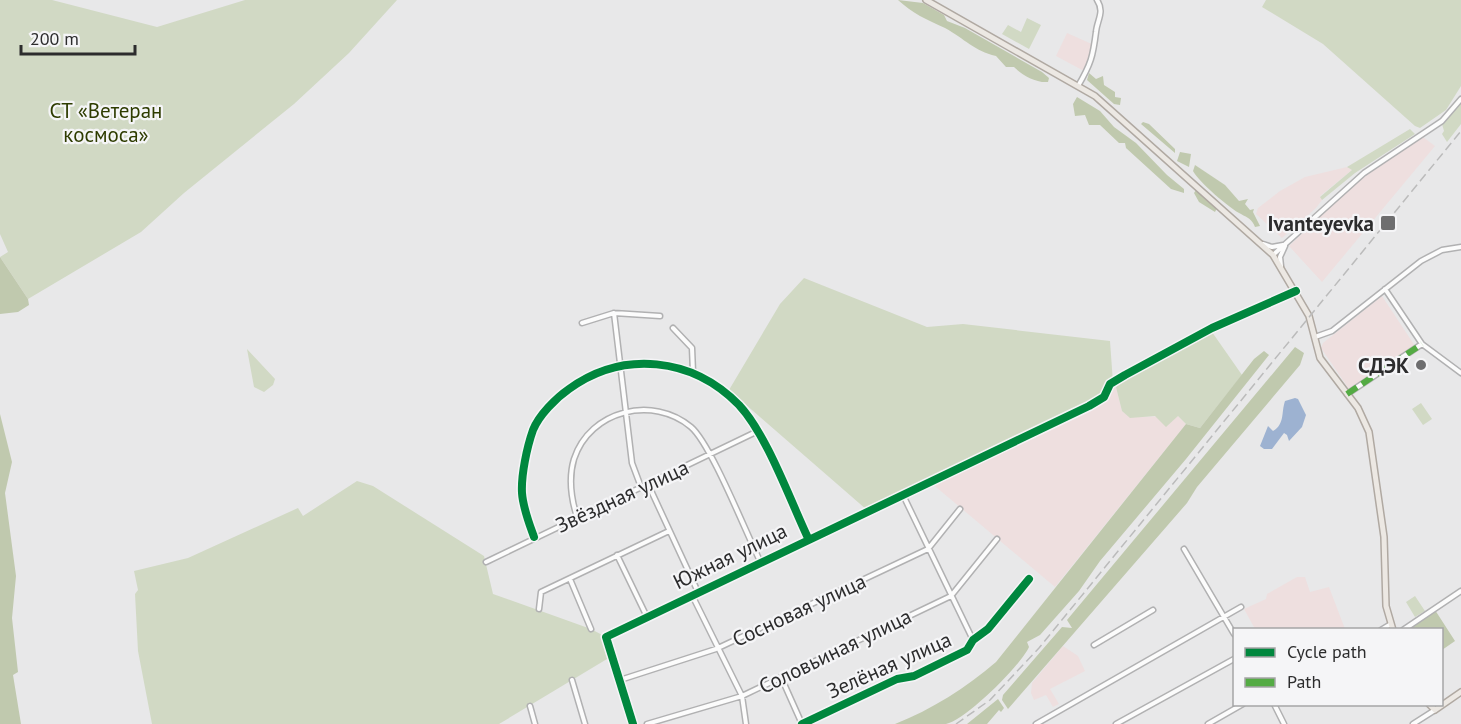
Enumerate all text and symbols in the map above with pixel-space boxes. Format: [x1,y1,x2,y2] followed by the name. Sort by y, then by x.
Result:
[21,18,135,56] scale bar
[30,27,79,50] text: 200 m
[50,97,162,148] park label: СТ «Ветеран космоса»
[1268,210,1374,237] place label: Ivanteyevka
[1379,214,1397,232] marker: Ivanteyevka
[1358,352,1409,379] place label: СДЭК
[1414,358,1428,372] marker: СДЭК
[551,453,693,539] street label: Звёздная улица
[669,517,791,595] street label: Южная улица
[728,567,870,653] street label: Сосновая улица
[754,602,916,700] street label: Соловьиная улица
[822,625,956,705] street label: Зелёная улица
[1233,628,1443,706] legend
[1287,640,1367,663] text: Cycle path
[1287,670,1321,693] text: Path

